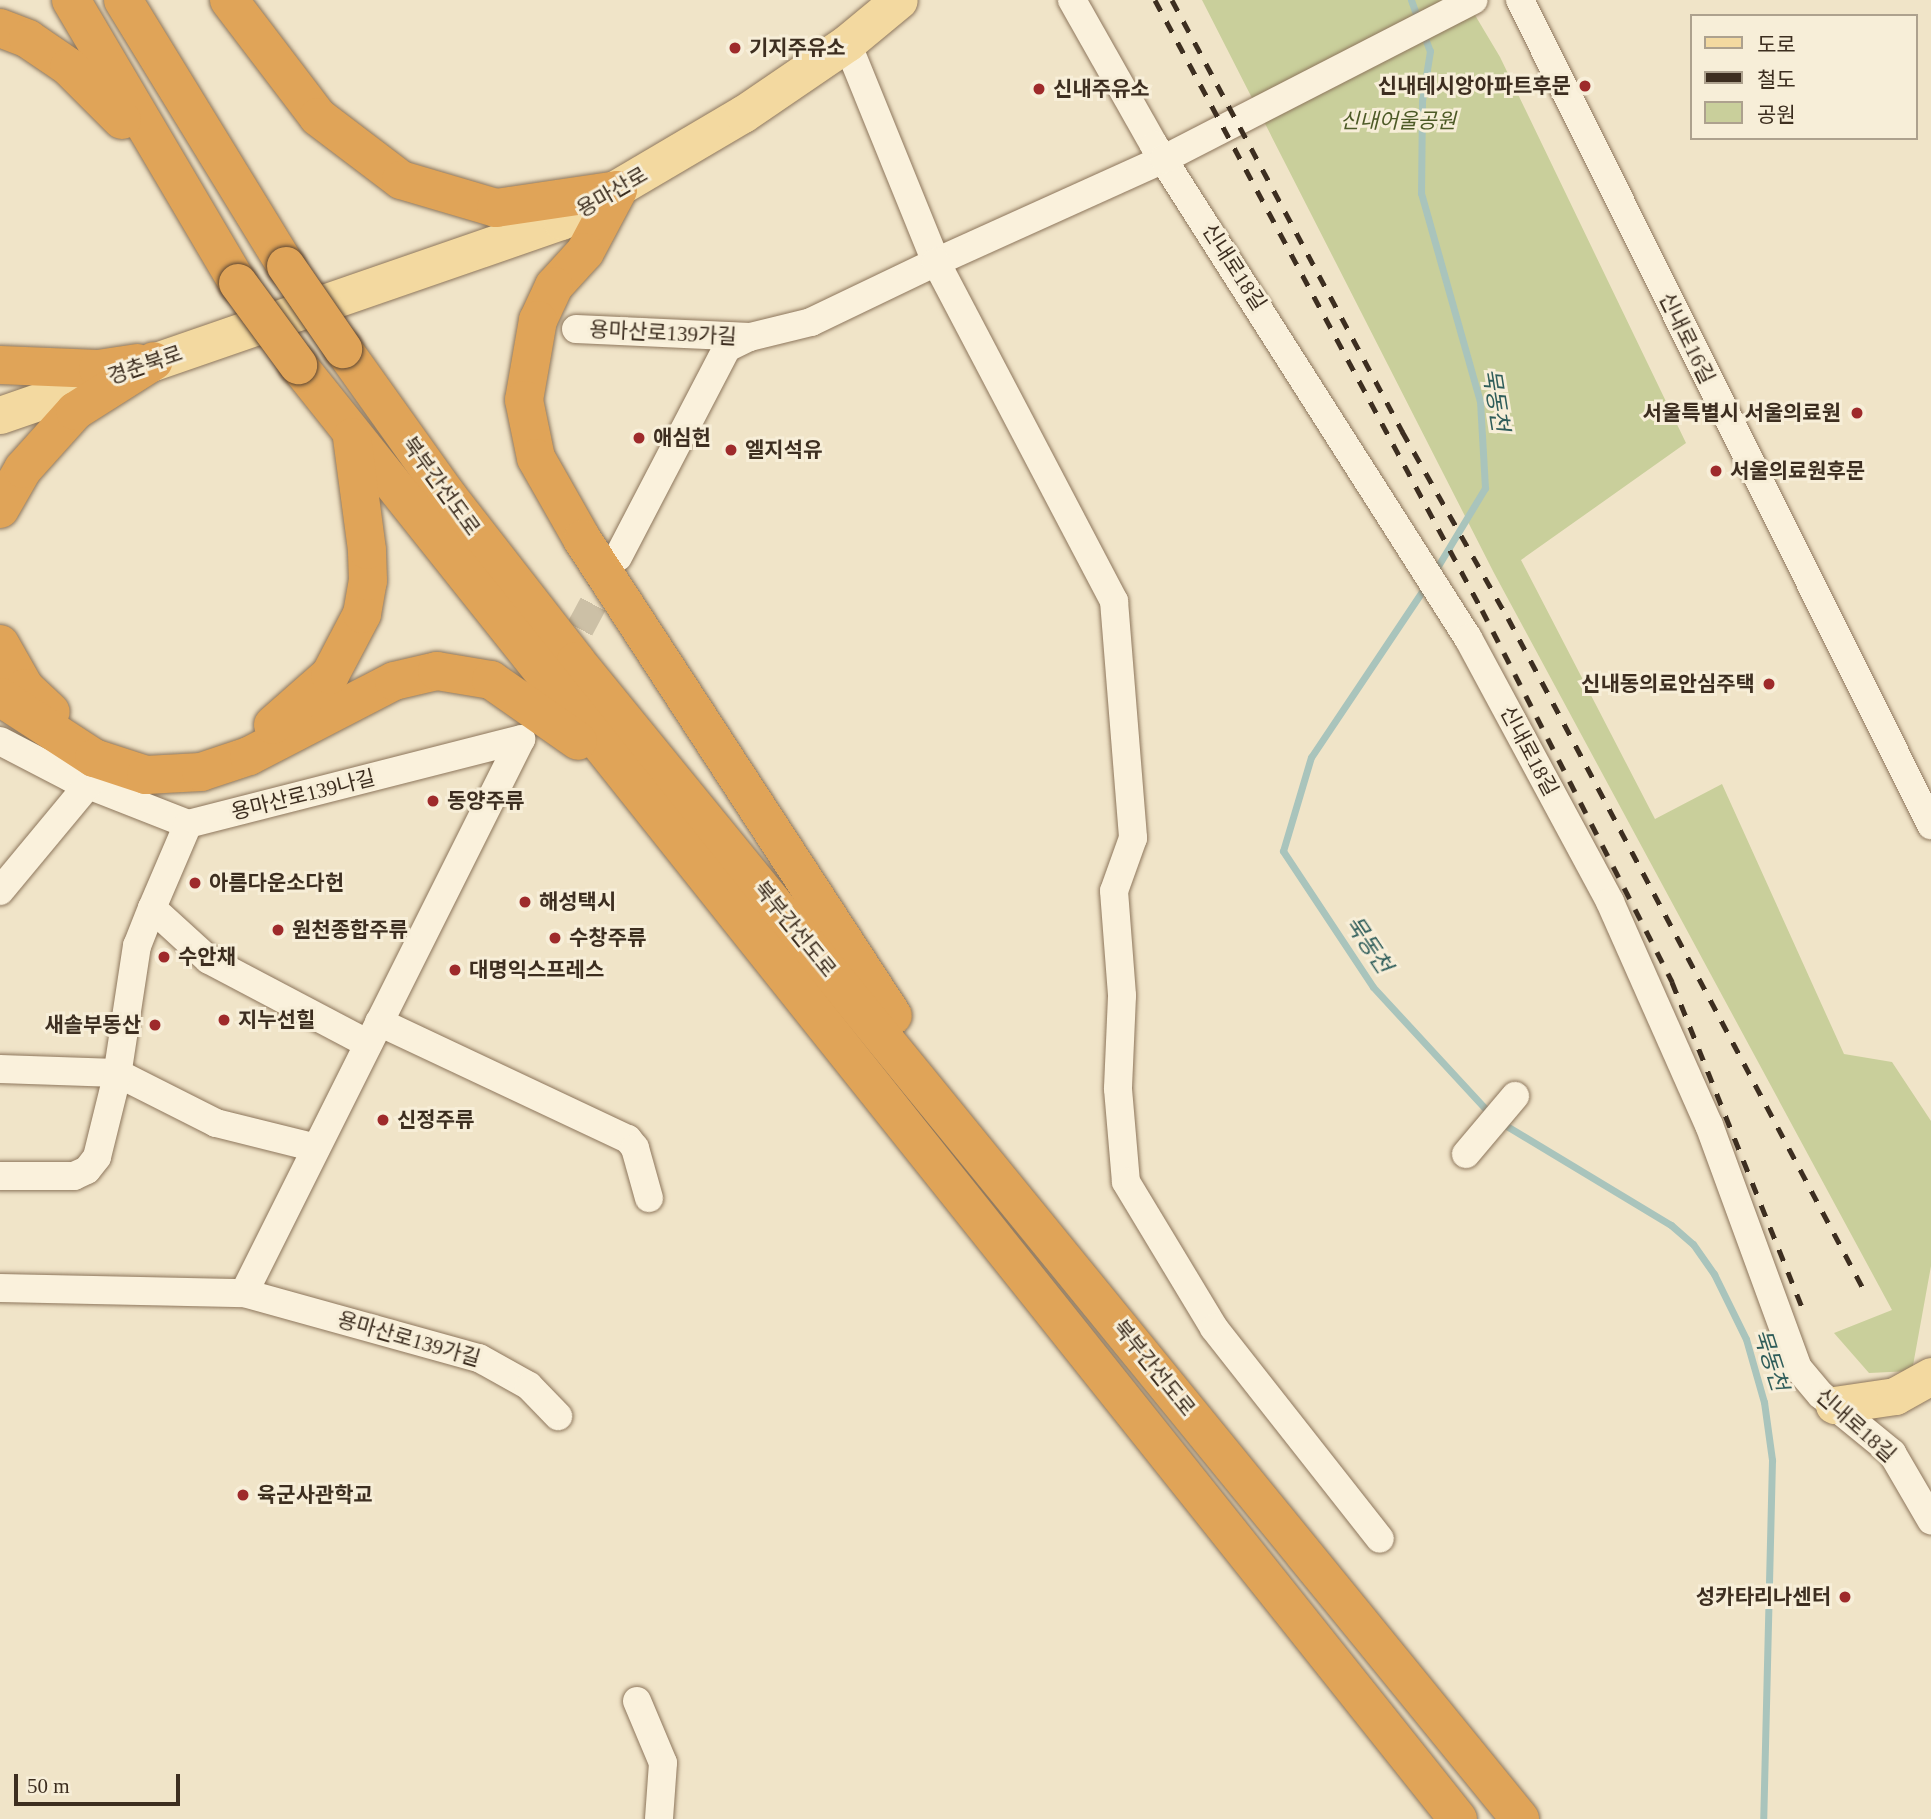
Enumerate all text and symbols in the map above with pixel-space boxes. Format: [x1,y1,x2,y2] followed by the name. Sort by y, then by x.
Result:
[1689,14,1917,140] legend
[1757,33,1796,57] text: 도로
[749,35,846,61] place label: 기지주유소
[727,40,743,56] marker: 기지주유소
[1757,68,1796,92] text: 철도
[1378,73,1571,99] place label: 신내데시앙아파트후문
[1053,76,1150,102] place label: 신내주유소
[1577,78,1593,94] marker: 신내데시앙아파트후문
[1031,81,1047,97] marker: 신내주유소
[1757,103,1796,127] text: 공원
[1340,108,1456,134] park label: 신내어울공원
[572,162,652,222] street label: 용마산로
[1197,219,1271,315] street label: 신내로18길
[1654,288,1720,388] street label: 신내로16길
[589,317,737,349] street label: 용마산로139가길
[104,341,186,389] street label: 경춘북로
[1476,366,1514,434] water label: 묵동천
[1643,400,1841,426] place label: 서울특별시 서울의료원
[1847,403,1867,423] marker: 서울특별시 서울의료원
[653,425,711,451] place label: 애심헌
[631,430,647,446] marker: 애심헌
[397,432,485,540] street label: 북부간선도로
[745,437,822,463] place label: 엘지석유
[723,442,739,458] marker: 엘지석유
[1730,458,1865,484] place label: 서울의료원후문
[1708,463,1724,479] marker: 서울의료원후문
[1581,671,1755,697] place label: 신내동의료안심주택
[1761,676,1777,692] marker: 신내동의료안심주택
[1495,702,1563,800] street label: 신내로18길
[228,765,378,825] street label: 용마산로139나길
[447,788,524,814] place label: 동양주류
[425,793,441,809] marker: 동양주류
[209,870,344,896] place label: 아름다운소다헌
[187,875,203,891] marker: 아름다운소다헌
[749,876,841,982] street label: 북부간선도로
[539,889,616,915] place label: 해성택시
[517,894,533,910] marker: 해성택시
[1339,911,1397,979] water label: 묵동천
[292,917,408,943] place label: 원천종합주류
[270,922,286,938] marker: 원천종합주류
[569,925,646,951] place label: 수창주류
[547,930,563,946] marker: 수창주류
[178,944,236,970] place label: 수안채
[156,949,172,965] marker: 수안채
[469,957,604,983] place label: 대명익스프레스
[447,962,463,978] marker: 대명익스프레스
[238,1007,315,1033] place label: 지누선힐
[44,1012,141,1038] place label: 새솔부동산
[216,1012,232,1028] marker: 지누선힐
[147,1017,163,1033] marker: 새솔부동산
[397,1107,474,1133] place label: 신정주류
[375,1112,391,1128] marker: 신정주류
[335,1307,483,1371] street label: 용마산로139가길
[1108,1315,1200,1421] street label: 북부간선도로
[1747,1326,1793,1394] water label: 묵동천
[1811,1383,1901,1467] street label: 신내로18길
[257,1482,373,1508] place label: 육군사관학교
[235,1487,251,1503] marker: 육군사관학교
[1696,1584,1831,1610] place label: 성카타리나센터
[1837,1589,1853,1605] marker: 성카타리나센터
[18,1759,184,1803] scale bar
[27,1774,70,1798] text: 50 m

